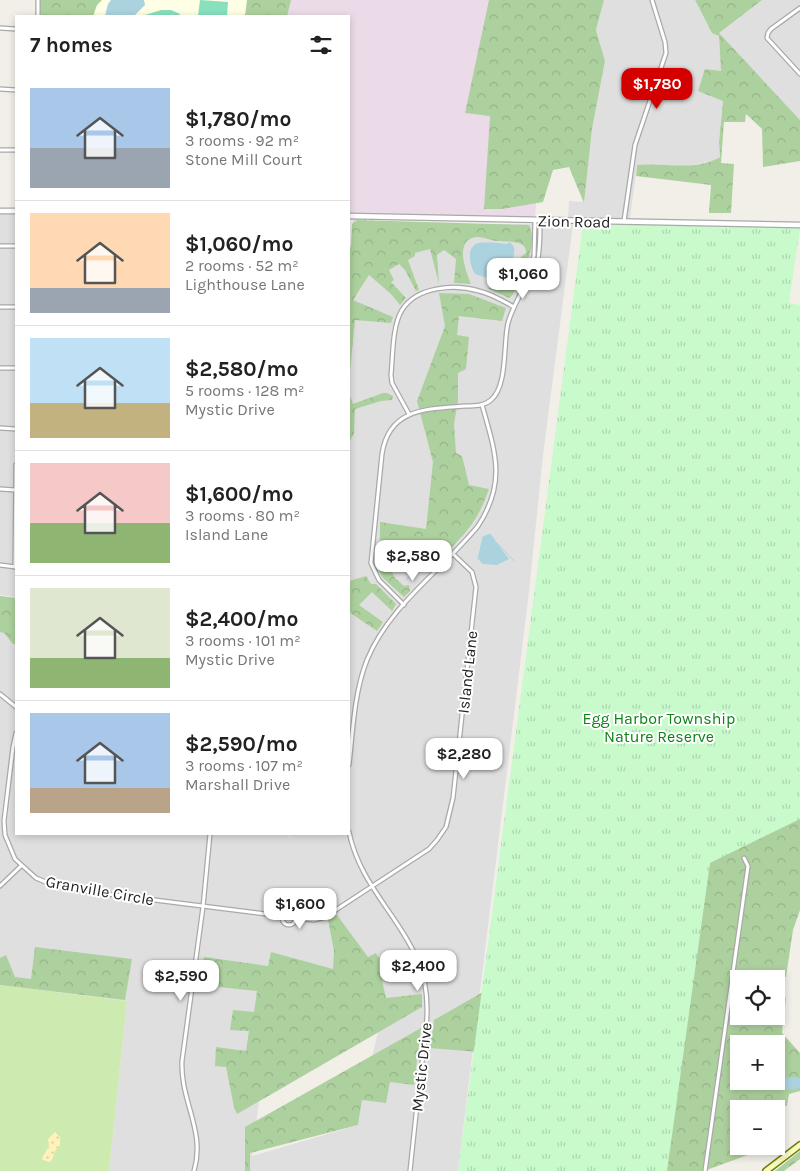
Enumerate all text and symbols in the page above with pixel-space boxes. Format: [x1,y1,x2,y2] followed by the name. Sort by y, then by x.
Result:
[307,31,335,59] icon: filters
[30,33,113,57] text: 7 homes
[616,68,698,110] pin: $1,780
[632,74,682,93] text: $1,780
[185,107,291,131] text: $1,780/mo
[70,108,130,168] icon: home
[185,131,299,150] text: 3 rooms · 92 m²
[185,150,302,169] text: Stone Mill Court
[537,211,611,232] street label: Zion Road
[185,232,293,256] text: $1,060/mo
[70,233,130,293] icon: home
[185,256,299,275] text: 2 rooms · 52 m²
[482,258,564,300] pin: $1,060
[498,264,548,283] text: $1,060
[185,275,305,294] text: Lighthouse Lane
[185,357,298,381] text: $2,580/mo
[70,358,130,418] icon: home
[185,381,305,400] text: 5 rooms · 128 m²
[185,400,275,419] text: Mystic Drive
[185,482,293,506] text: $1,600/mo
[70,483,130,543] icon: home
[185,506,300,525] text: 3 rooms · 80 m²
[185,525,268,544] text: Island Lane
[372,540,454,582] pin: $2,580
[386,546,440,565] text: $2,580
[185,607,298,631] text: $2,400/mo
[70,608,130,668] icon: home
[454,630,481,714] street label: Island Lane
[185,631,301,650] text: 3 rooms · 101 m²
[185,650,275,669] text: Mystic Drive
[583,709,735,746] park label: Egg Harbor Township Nature Reserve
[185,732,298,756] text: $2,590/mo
[70,733,130,793] icon: home
[423,738,505,780] pin: $2,280
[437,744,491,763] text: $2,280
[185,756,303,775] text: 3 rooms · 107 m²
[185,775,290,794] text: Marshall Drive
[44,872,156,909] street label: Granville Circle
[259,888,341,930] pin: $1,600
[275,894,325,913] text: $1,600
[377,950,459,992] pin: $2,400
[391,956,445,975] text: $2,400
[140,960,222,1002] pin: $2,590
[154,966,208,985] text: $2,590
[730,970,785,1155] map controls
[730,970,785,1025] button: locate
[407,1021,436,1113] street label: Mystic Drive
[730,1035,785,1090] button: +
[730,1100,785,1155] button: −

